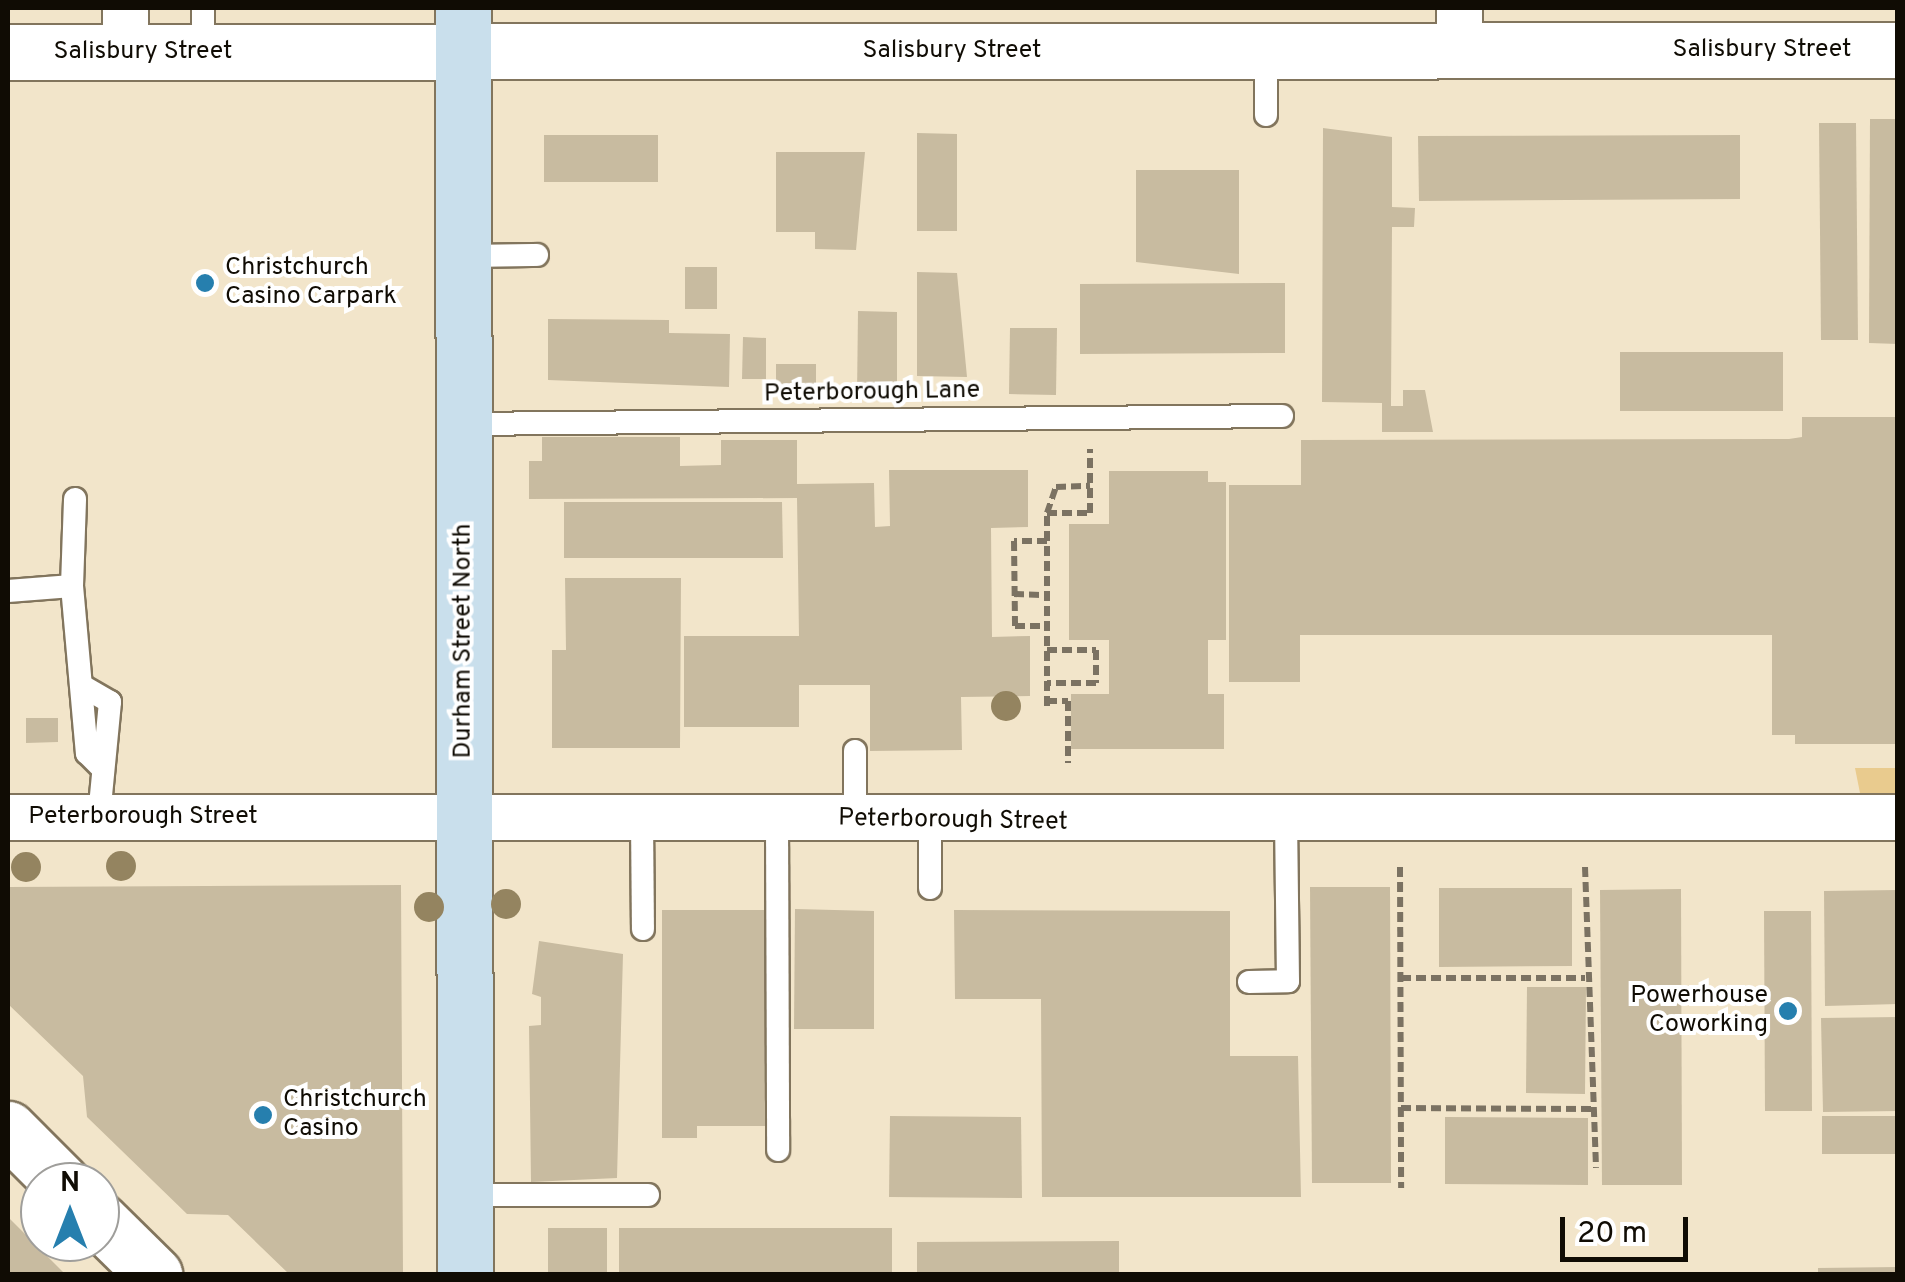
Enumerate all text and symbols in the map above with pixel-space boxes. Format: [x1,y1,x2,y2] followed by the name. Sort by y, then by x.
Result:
[1673,35,1851,65] street label: Salisbury Street
[863,36,1041,66] street label: Salisbury Street
[54,37,232,67] street label: Salisbury Street
[225,254,397,313] place label: Christchurch Casino Carpark
[194,272,216,294] marker: Christchurch Casino Carpark
[764,376,980,410] street label: Peterborough Lane
[449,523,479,759] street label: Durham Street North
[28,802,258,832] street label: Peterborough Street
[838,804,1068,838] street label: Peterborough Street
[1630,982,1768,1041] place label: Powerhouse Coworking
[1777,1000,1799,1022] marker: Powerhouse Coworking
[283,1086,427,1145] place label: Christchurch Casino
[252,1104,274,1126] marker: Christchurch Casino
[20,1162,120,1262] north arrow
[60,1166,80,1202] text: N
[1565,1197,1692,1259] scale bar
[1577,1216,1647,1253] text: 20 m

